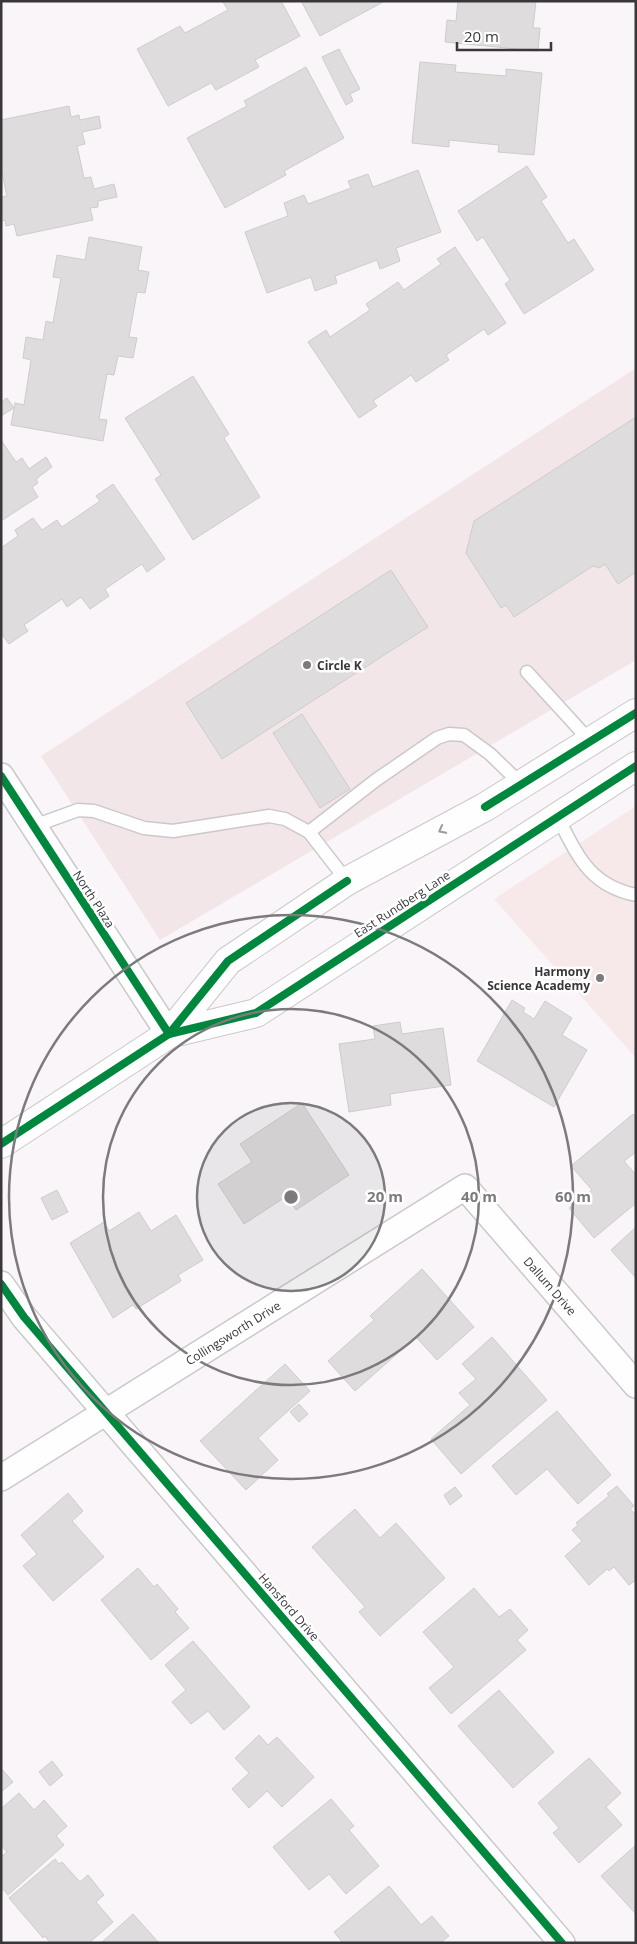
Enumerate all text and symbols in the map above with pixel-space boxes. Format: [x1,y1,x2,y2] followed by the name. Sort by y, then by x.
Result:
[457,20,551,52] scale bar
[464,26,499,46] text: 20 m
[317,657,362,674] place label: Circle K
[301,659,313,671] marker: Circle K
[438,824,447,834] one-way arrow
[351,866,454,942] street label: East Rundberg Lane
[69,867,119,931] street label: North Plaza
[487,963,590,994] place label: Harmony Science Academy
[594,972,606,984] marker: Harmony Science Academy
[367,1186,403,1206] text: 20 m
[461,1186,497,1206] text: 40 m
[555,1186,591,1206] text: 60 m
[282,1188,300,1206] centre of rings
[520,1253,580,1319] street label: Dallum Drive
[182,1297,284,1369] street label: Collingsworth Drive
[255,1570,323,1645] street label: Hansford Drive

